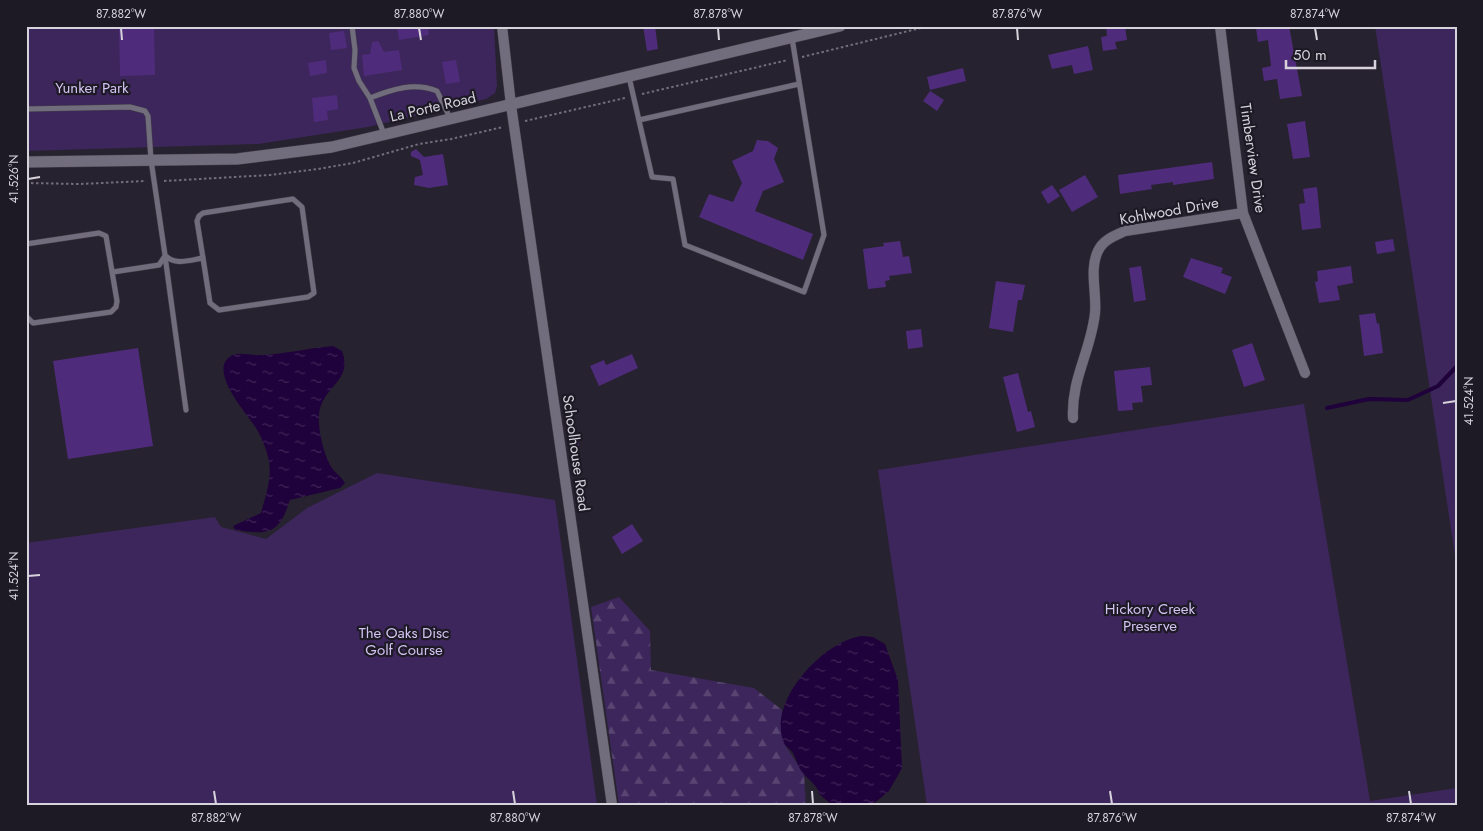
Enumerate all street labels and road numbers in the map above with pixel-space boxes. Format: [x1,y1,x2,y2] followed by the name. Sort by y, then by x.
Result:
[388,86,478,128] street label: La Porte Road
[1234,102,1272,215] street label: Timberview Drive
[1118,191,1221,231] street label: Kohlwood Drive
[557,393,595,513] street label: Schoolhouse Road

